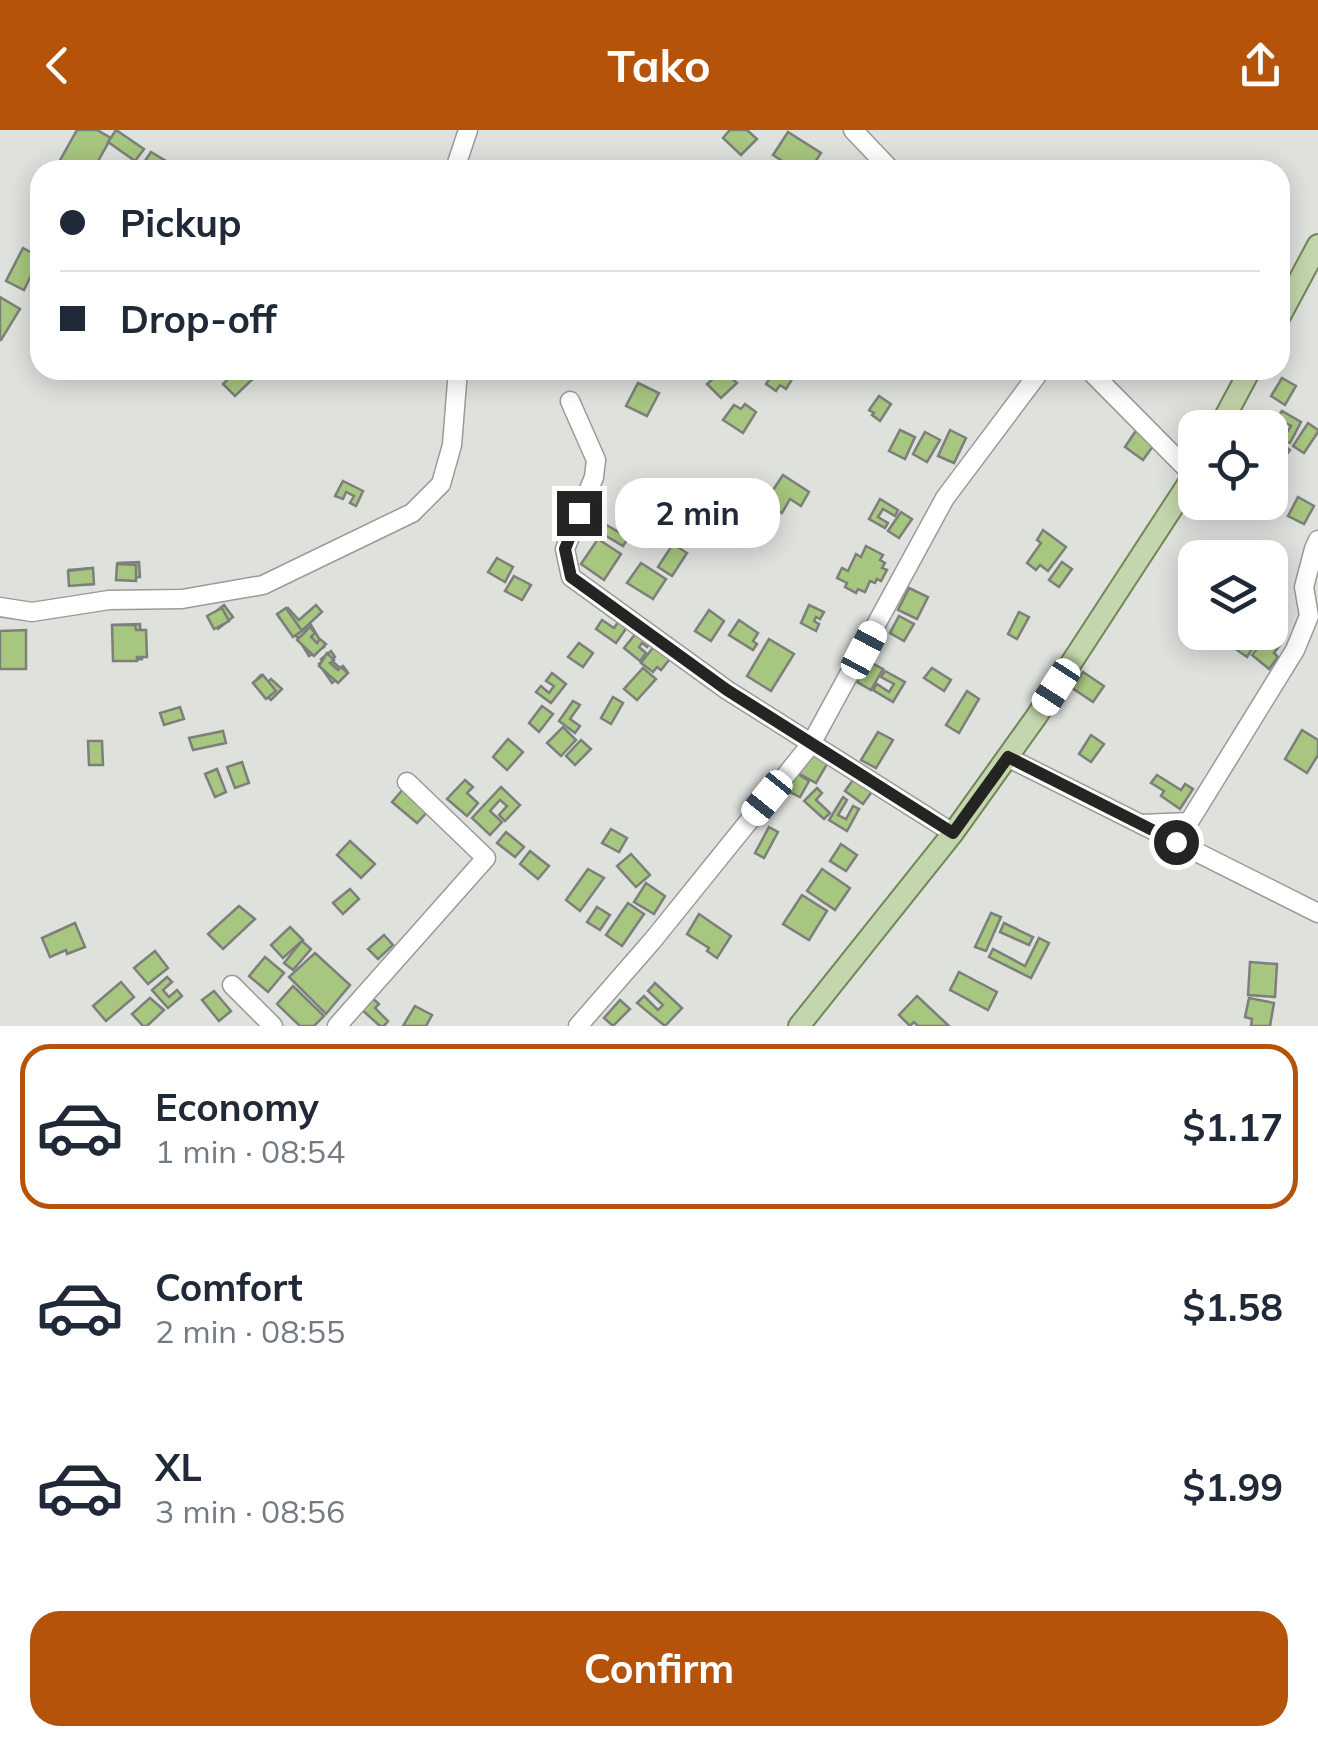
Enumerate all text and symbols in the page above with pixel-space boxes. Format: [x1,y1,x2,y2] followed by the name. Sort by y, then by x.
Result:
[607,37,711,93] text: Tako
[30,38,85,93] icon: back
[1233,38,1288,93] icon: share
[120,199,242,247] text: Pickup
[120,295,277,343] text: Drop-off
[1178,410,1288,650] map controls
[1178,410,1288,520] button: locate
[614,478,779,548] callout: 2 min
[557,491,602,536] route end
[655,493,740,533] text: 2 min
[1178,540,1288,650] button: layers
[837,616,891,684] car
[1027,654,1085,720] car
[736,765,798,831] car
[1154,820,1199,865] route start
[35,1082,125,1172] icon: car
[155,1083,319,1131] text: Economy
[1182,1103,1283,1151] text: $1.17
[155,1131,345,1171] text: 1 min · 08:54
[35,1262,125,1352] icon: car
[155,1263,303,1311] text: Comfort
[1182,1283,1283,1331] text: $1.58
[155,1311,345,1351] text: 2 min · 08:55
[35,1442,125,1532] icon: car
[155,1443,202,1491] text: XL
[1182,1463,1283,1511] text: $1.99
[155,1491,345,1531] text: 3 min · 08:56
[30,1611,1288,1726] button: Confirm

